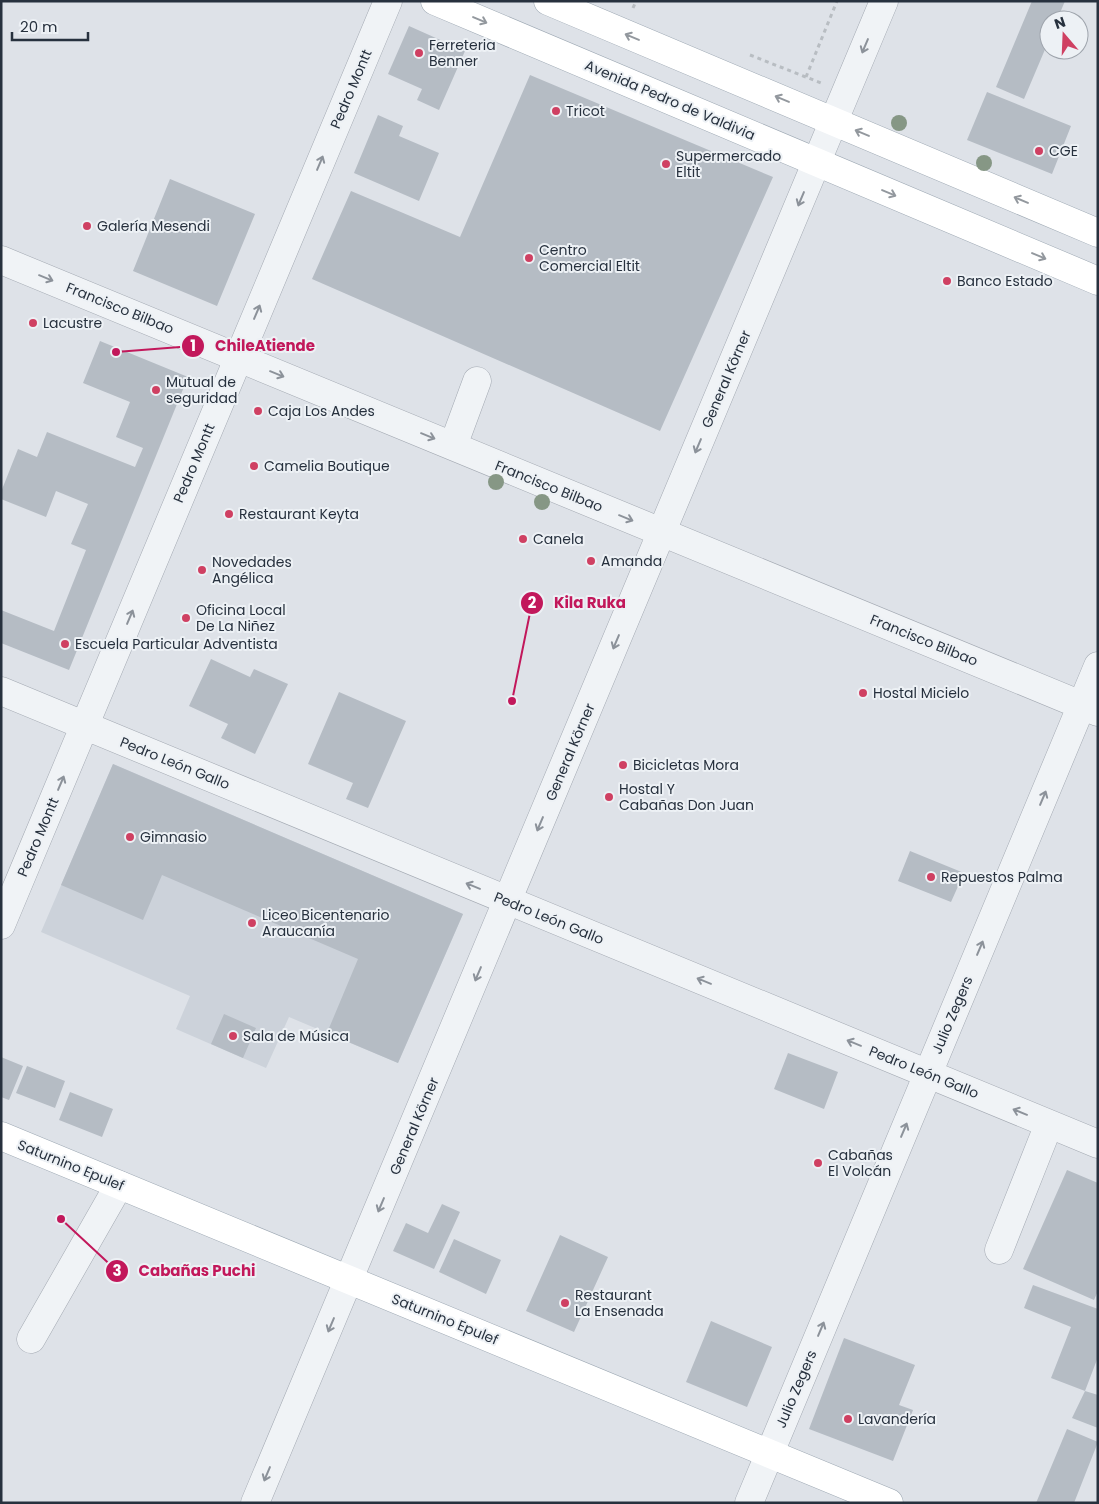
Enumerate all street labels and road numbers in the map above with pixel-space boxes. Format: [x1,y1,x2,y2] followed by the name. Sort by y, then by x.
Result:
[325,46,377,132] street label: Pedro Montt
[582,55,758,145] street label: Avenida Pedro de Valdivia
[63,277,177,339] street label: Francisco Bilbao
[696,327,756,431] street label: General Körner
[168,420,220,506] street label: Pedro Montt
[492,455,606,517] street label: Francisco Bilbao
[867,609,981,671] street label: Francisco Bilbao
[540,700,600,804] street label: General Körner
[117,732,233,794] street label: Pedro León Gallo
[12,794,64,880] street label: Pedro Montt
[491,887,607,949] street label: Pedro León Gallo
[927,973,977,1057] street label: Julio Zegers
[866,1041,982,1103] street label: Pedro León Gallo
[384,1074,444,1178] street label: General Körner
[15,1134,128,1196] street label: Saturnino Epulef
[389,1288,502,1350] street label: Saturnino Epulef
[771,1347,821,1431] street label: Julio Zegers

